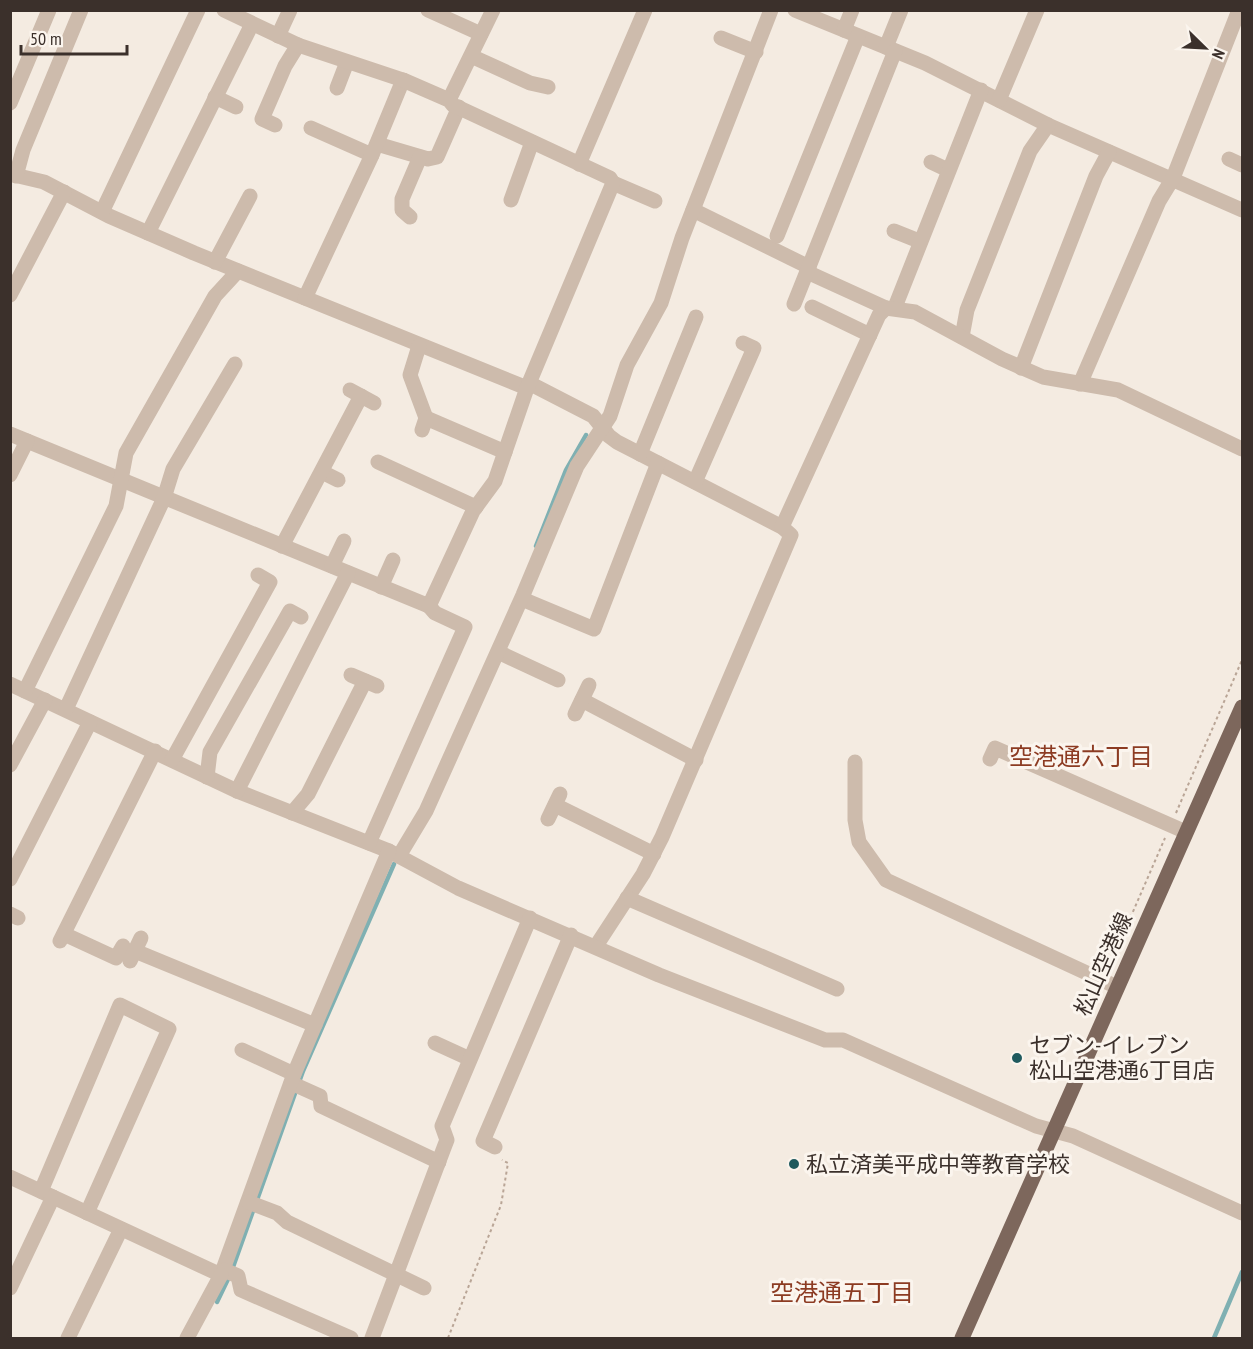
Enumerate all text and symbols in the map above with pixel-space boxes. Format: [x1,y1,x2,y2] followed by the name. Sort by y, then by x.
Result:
[21,18,128,56] scale bar
[1175,18,1235,78] north arrow
[30,27,62,50] text: 50 m
[1208,46,1230,62] text: N
[1009,741,1153,772] district label: 空港通六丁目
[1068,908,1138,1020] street label: 松山空港線
[1029,1031,1215,1084] place label: セブン-イレブン 松山空港通6丁目店
[1010,1051,1024,1065] marker: セブン-イレブン 松山空港通6丁目店
[806,1150,1070,1178] place label: 私立済美平成中等教育学校
[787,1157,801,1171] marker: 私立済美平成中等教育学校
[770,1277,914,1308] district label: 空港通五丁目

